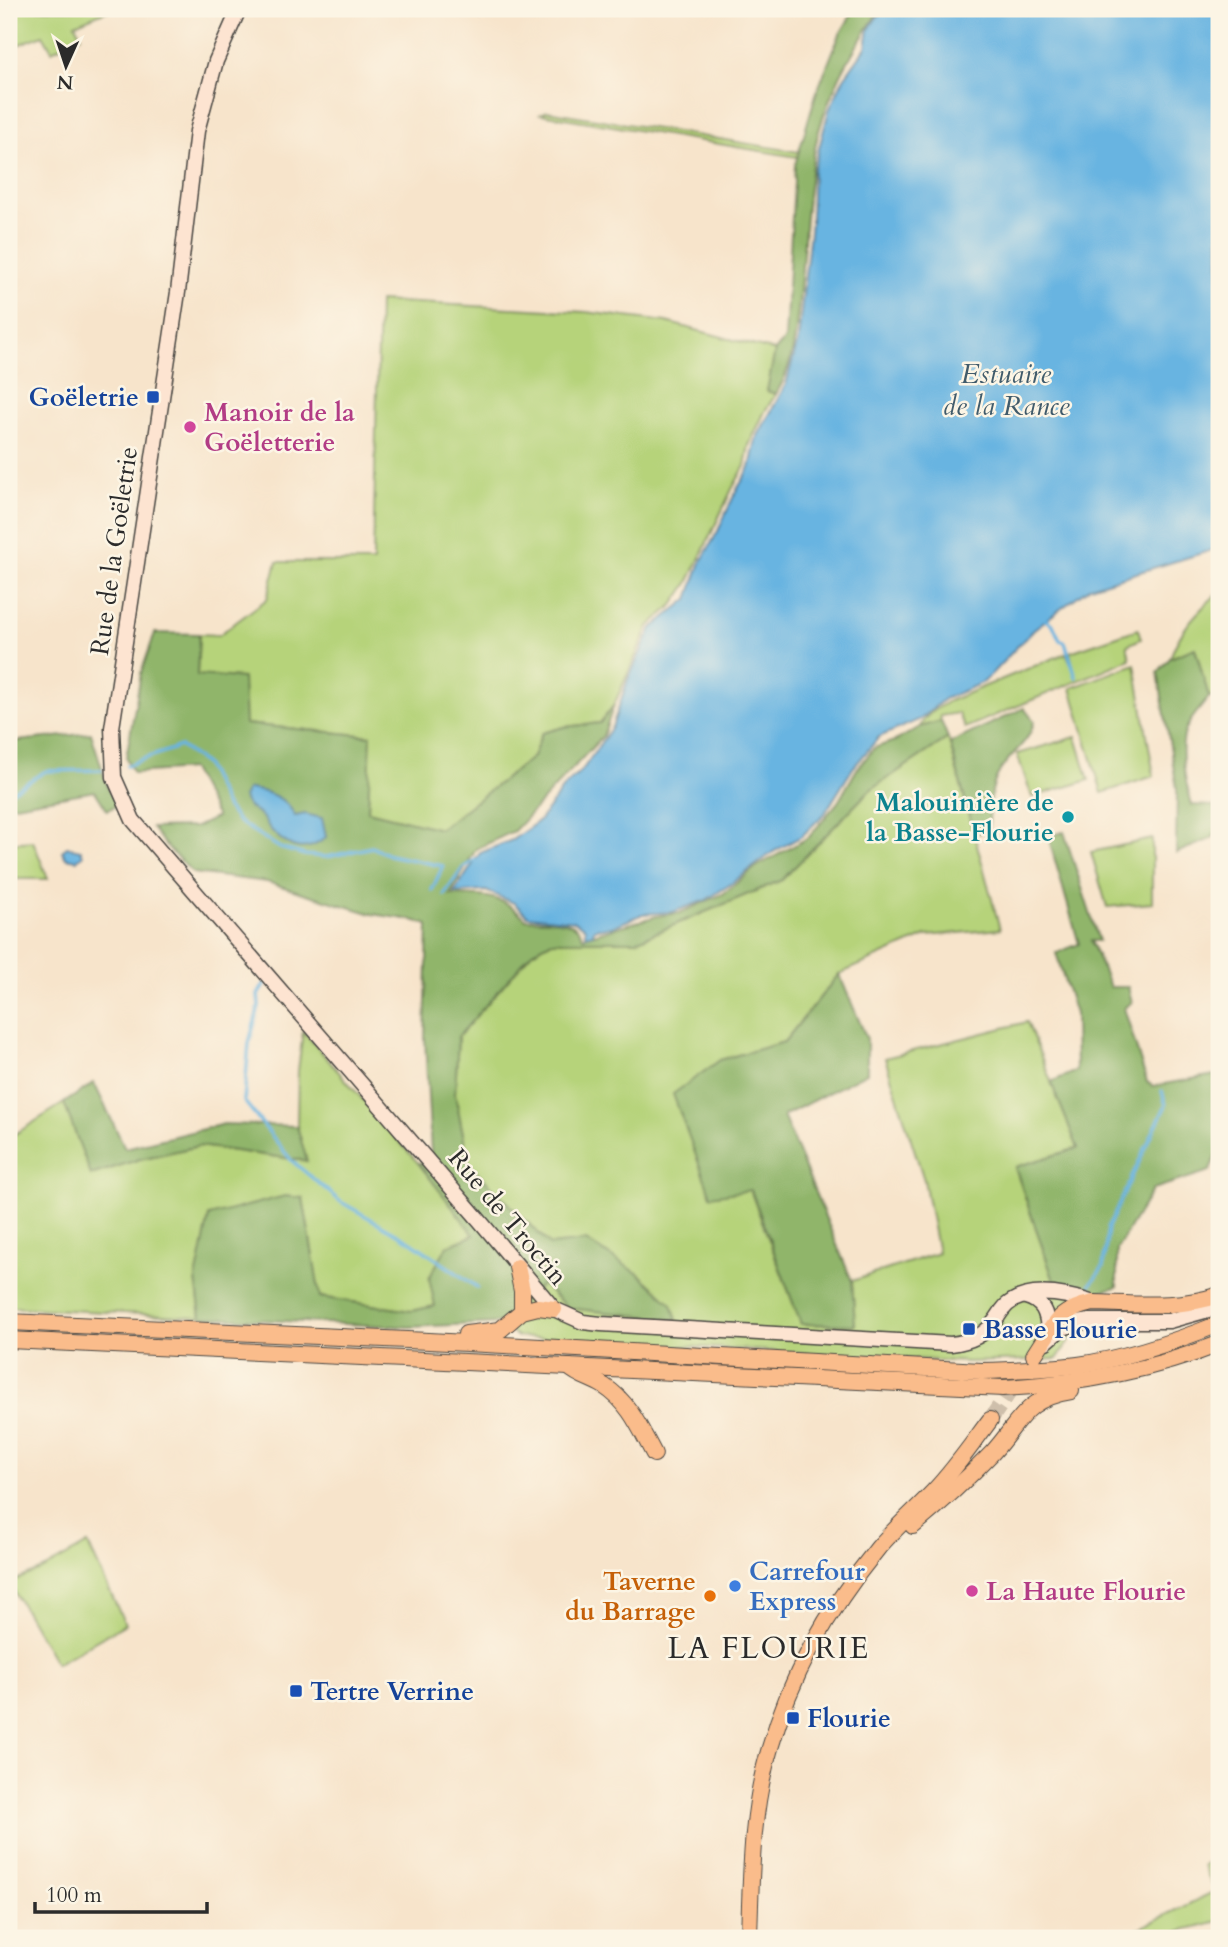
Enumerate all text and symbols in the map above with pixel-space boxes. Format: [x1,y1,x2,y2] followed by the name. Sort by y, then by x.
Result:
[32,32,102,102] north arrow
[56,69,74,95] text: N
[942,355,1070,425] water label: Estuaire de la Rance
[29,380,139,415] place label: Goëletrie
[145,389,161,405] marker: Goëletrie
[204,395,355,460] place label: Manoir de la Goëletterie
[182,419,198,435] marker: Manoir de la Goëletterie
[82,444,146,658] street label: Rue de la Goëletrie
[867,785,1054,850] place label: Malouinière de la Basse-Flourie
[1060,809,1076,825] marker: Malouinière de la Basse-Flourie
[440,1141,576,1293] street label: Rue de Troctin
[983,1312,1138,1347] place label: Basse Flourie
[961,1321,977,1337] marker: Basse Flourie
[749,1554,866,1619] place label: Carrefour Express
[565,1564,696,1629] place label: Taverne du Barrage
[986,1574,1186,1609] place label: La Haute Flourie
[727,1578,743,1594] marker: Carrefour Express
[964,1583,980,1599] marker: La Haute Flourie
[702,1588,718,1604] marker: Taverne du Barrage
[668,1628,870,1669] district label: LA FLOURIE
[310,1674,474,1709] place label: Tertre Verrine
[288,1683,304,1699] marker: Tertre Verrine
[807,1701,891,1736] place label: Flourie
[785,1710,801,1726] marker: Flourie
[35,1870,206,1914] scale bar
[46,1881,102,1910] text: 100 m

